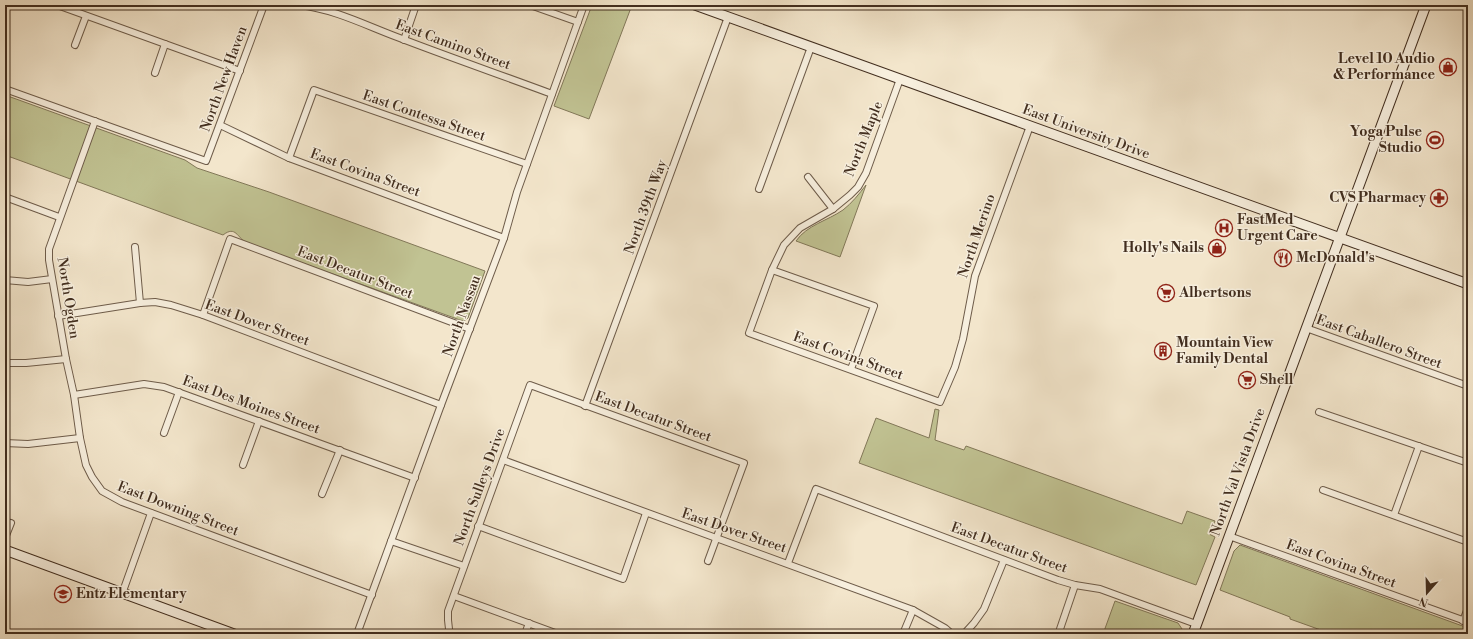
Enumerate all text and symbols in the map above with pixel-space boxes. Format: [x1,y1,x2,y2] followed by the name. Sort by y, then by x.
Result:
[393,16,513,74] street label: East Camino Street
[197,23,252,134] street label: North New Haven
[1333,50,1435,84] place label: Level 10 Audio & Performance
[1438,57,1458,77] shop icon: Level 10 Audio & Performance
[360,87,488,145] street label: East Contessa Street
[841,99,887,179] street label: North Maple
[1020,101,1152,163] street label: East University Drive
[1350,123,1422,157] place label: Yoga Pulse Studio
[1425,130,1445,150] sports icon: Yoga Pulse Studio
[307,145,423,201] street label: East Covina Street
[621,157,671,257] street label: North 39th Way
[1429,188,1449,208] pharmacy icon: CVS Pharmacy
[1329,189,1427,207] place label: CVS Pharmacy
[954,192,1000,280] street label: North Merino
[1237,211,1318,245] place label: FastMed Urgent Care
[1214,218,1234,238] hospital icon: FastMed Urgent Care
[1207,238,1227,258] shop icon: Holly's Nails
[1123,239,1204,257] place label: Holly's Nails
[294,243,416,303] street label: East Decatur Street
[1273,248,1293,268] restaurant icon: McDonald's
[1296,249,1375,267] place label: McDonald's
[53,256,83,341] street label: North Ogden
[439,273,485,359] street label: North Nassau
[1156,283,1176,303] supermarket icon: Albertsons
[1178,284,1251,302] place label: Albertsons
[202,296,312,350] street label: East Dover Street
[1314,311,1444,373] street label: East Caballero Street
[790,328,906,384] street label: East Covina Street
[1176,334,1273,368] place label: Mountain View Family Dental
[1153,341,1173,361] building icon: Mountain View Family Dental
[1237,370,1257,390] supermarket icon: Shell
[1260,371,1294,389] place label: Shell
[180,372,322,438] street label: East Des Moines Street
[592,388,714,446] street label: East Decatur Street
[1207,406,1269,538] street label: North Val Vista Drive
[450,426,510,548] street label: North Sulleys Drive
[115,478,241,540] street label: East Downing Street
[679,505,789,557] street label: East Dover Street
[948,519,1070,577] street label: East Decatur Street
[1283,536,1399,592] street label: East Covina Street
[1407,573,1447,613] north arrow
[53,584,73,604] school or university icon: Entz Elementary
[76,585,187,603] place label: Entz Elementary
[1417,593,1430,610] text: N

